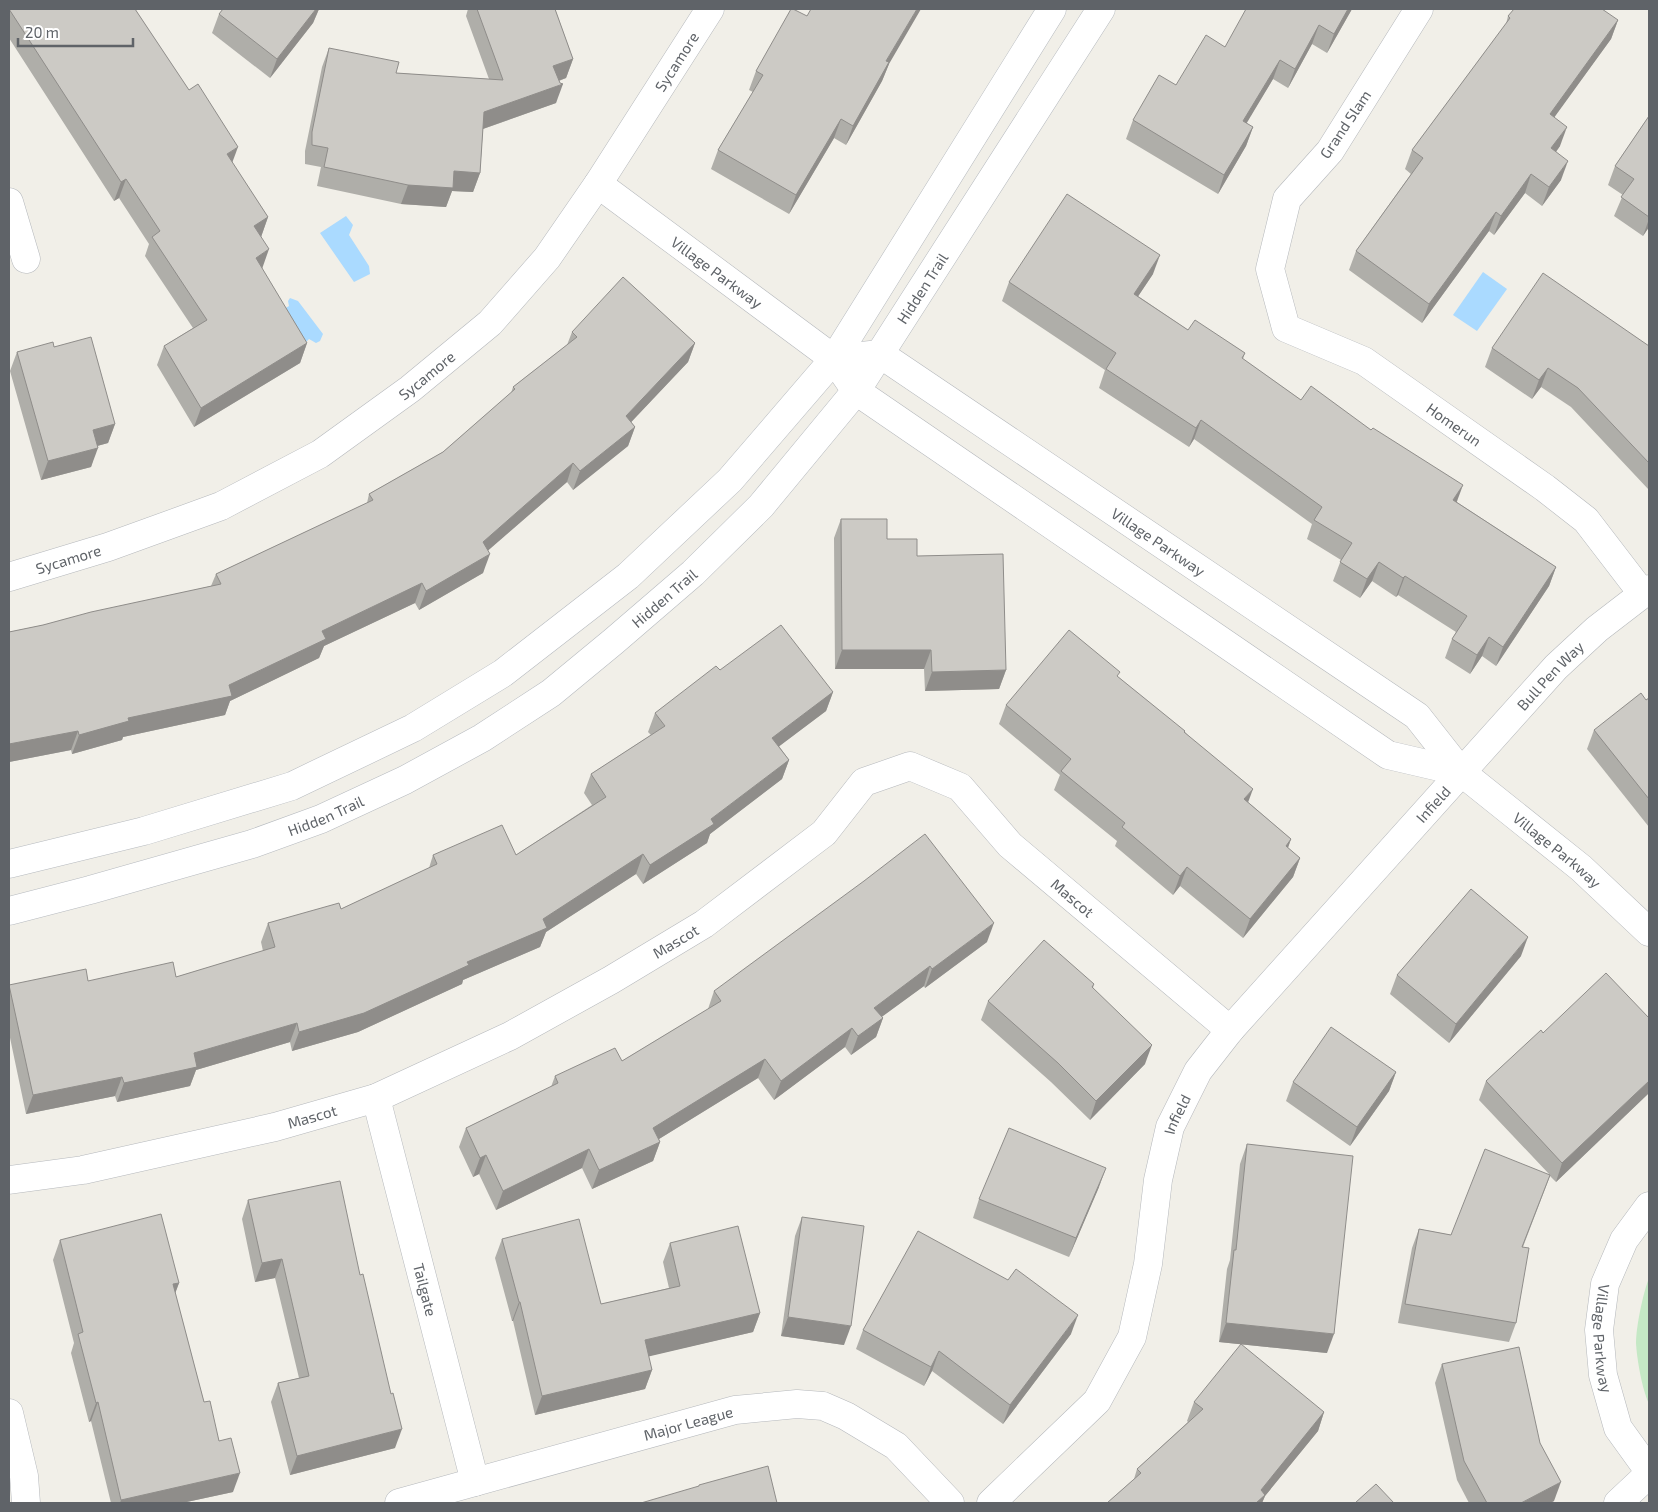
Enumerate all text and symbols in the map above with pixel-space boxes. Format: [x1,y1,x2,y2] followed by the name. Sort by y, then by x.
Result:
[18,15,132,47] scale bar
[25,23,59,41] text: 20 m
[651,28,702,95] street label: Sycamore
[1316,86,1374,162] street label: Grand Slam
[668,232,766,312] street label: Village Parkway
[893,249,952,327] street label: Hidden Trail
[395,347,458,403] street label: Sycamore
[1423,399,1485,450] street label: Homerun
[1108,504,1209,580] street label: Village Parkway
[34,541,103,577] street label: Sycamore
[628,564,701,631] street label: Hidden Trail
[1513,637,1587,714] street label: Bull Pen Way
[1412,782,1454,826] street label: Infield
[285,791,367,839] street label: Hidden Trail
[1510,808,1605,892] street label: Village Parkway
[1048,875,1098,921] street label: Mascot
[649,920,702,962] street label: Mascot
[1160,1091,1194,1136] street label: Infield
[285,1101,339,1132] street label: Mascot
[410,1261,441,1318] street label: Tailgate
[1590,1283,1617,1395] street label: Village Parkway
[642,1402,735,1444] street label: Major League

